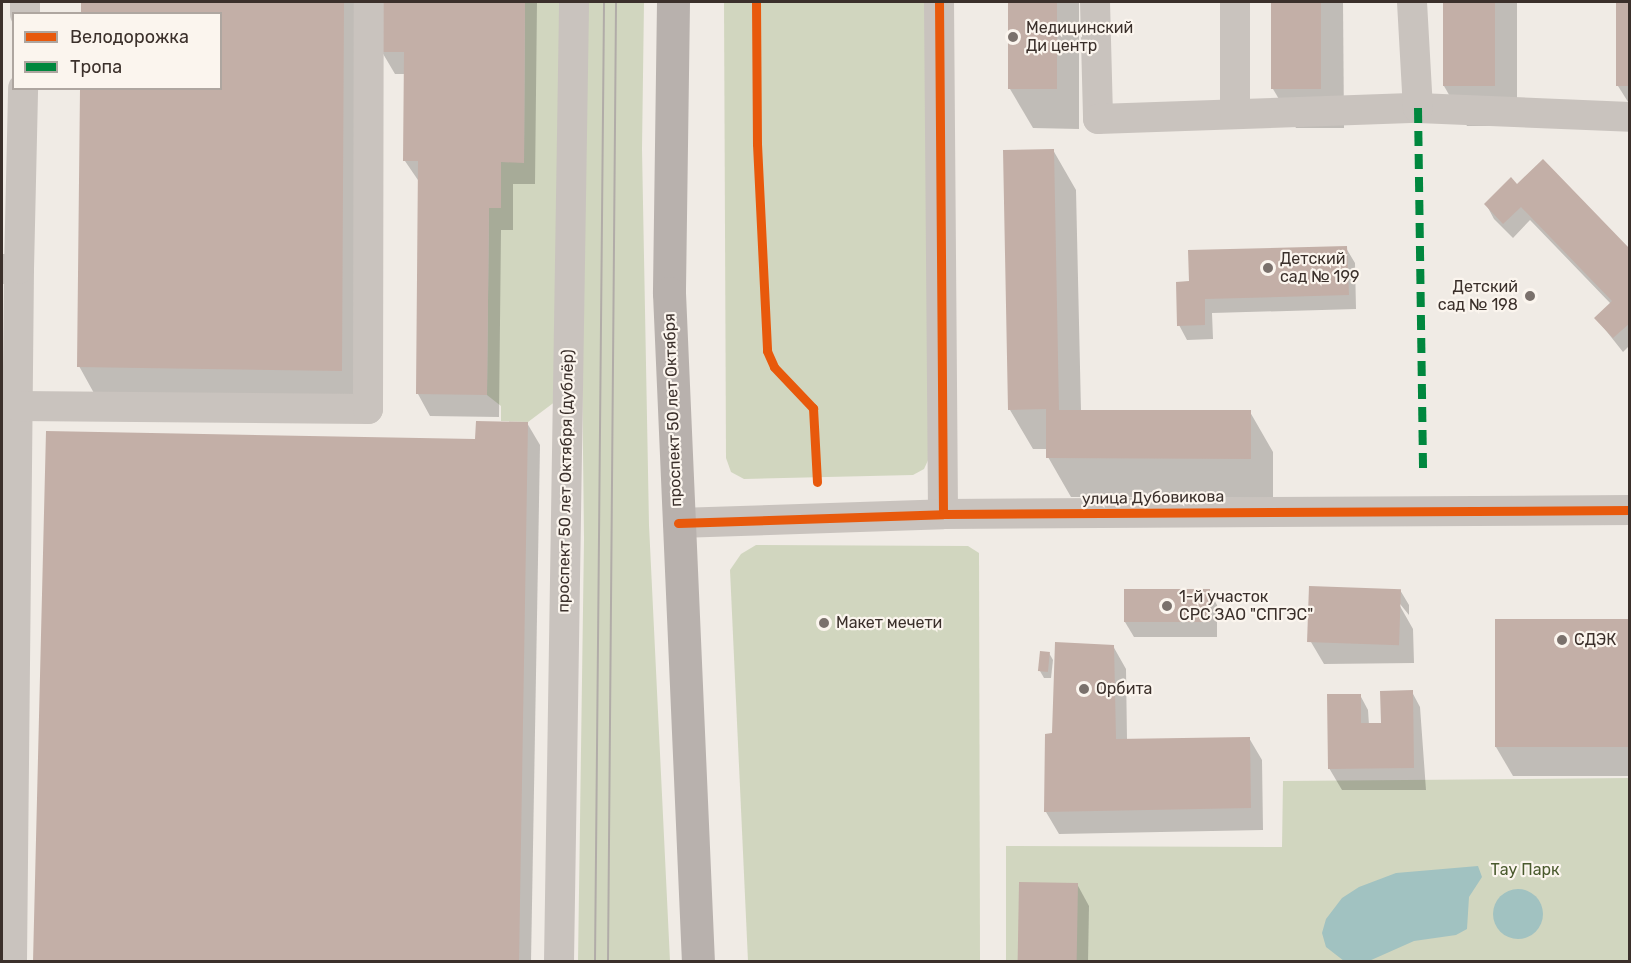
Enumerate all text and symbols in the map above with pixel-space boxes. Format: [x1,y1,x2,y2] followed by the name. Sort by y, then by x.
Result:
[12,12,222,90] legend
[1026,18,1133,56] place label: Медицинский Ди центр
[70,26,189,48] text: Велодорожка
[1004,28,1022,46] marker: Медицинский Ди центр
[70,56,122,78] text: Тропа
[1280,249,1359,287] place label: Детский сад № 199
[1261,261,1275,275] marker: Детский сад № 199
[1438,277,1518,315] place label: Детский сад № 198
[1523,289,1537,303] marker: Детский сад № 198
[660,313,686,507] street label: проспект 50 лет Октября
[554,349,578,613] street label: проспект 50 лет Октября (дублёр)
[1082,487,1224,509] street label: улица Дубовикова
[1179,587,1313,625] place label: 1-й участок СРС ЗАО "СПГЭС"
[1160,599,1174,613] marker: 1-й участок СРС ЗАО "СПГЭС"
[836,613,942,633] place label: Макет мечети
[817,616,831,630] marker: Макет мечети
[1574,630,1616,650] place label: СДЭК
[1555,633,1569,647] marker: СДЭК
[1096,679,1152,699] place label: Орбита
[1077,682,1091,696] marker: Орбита
[1490,860,1560,880] park label: Тау Парк

